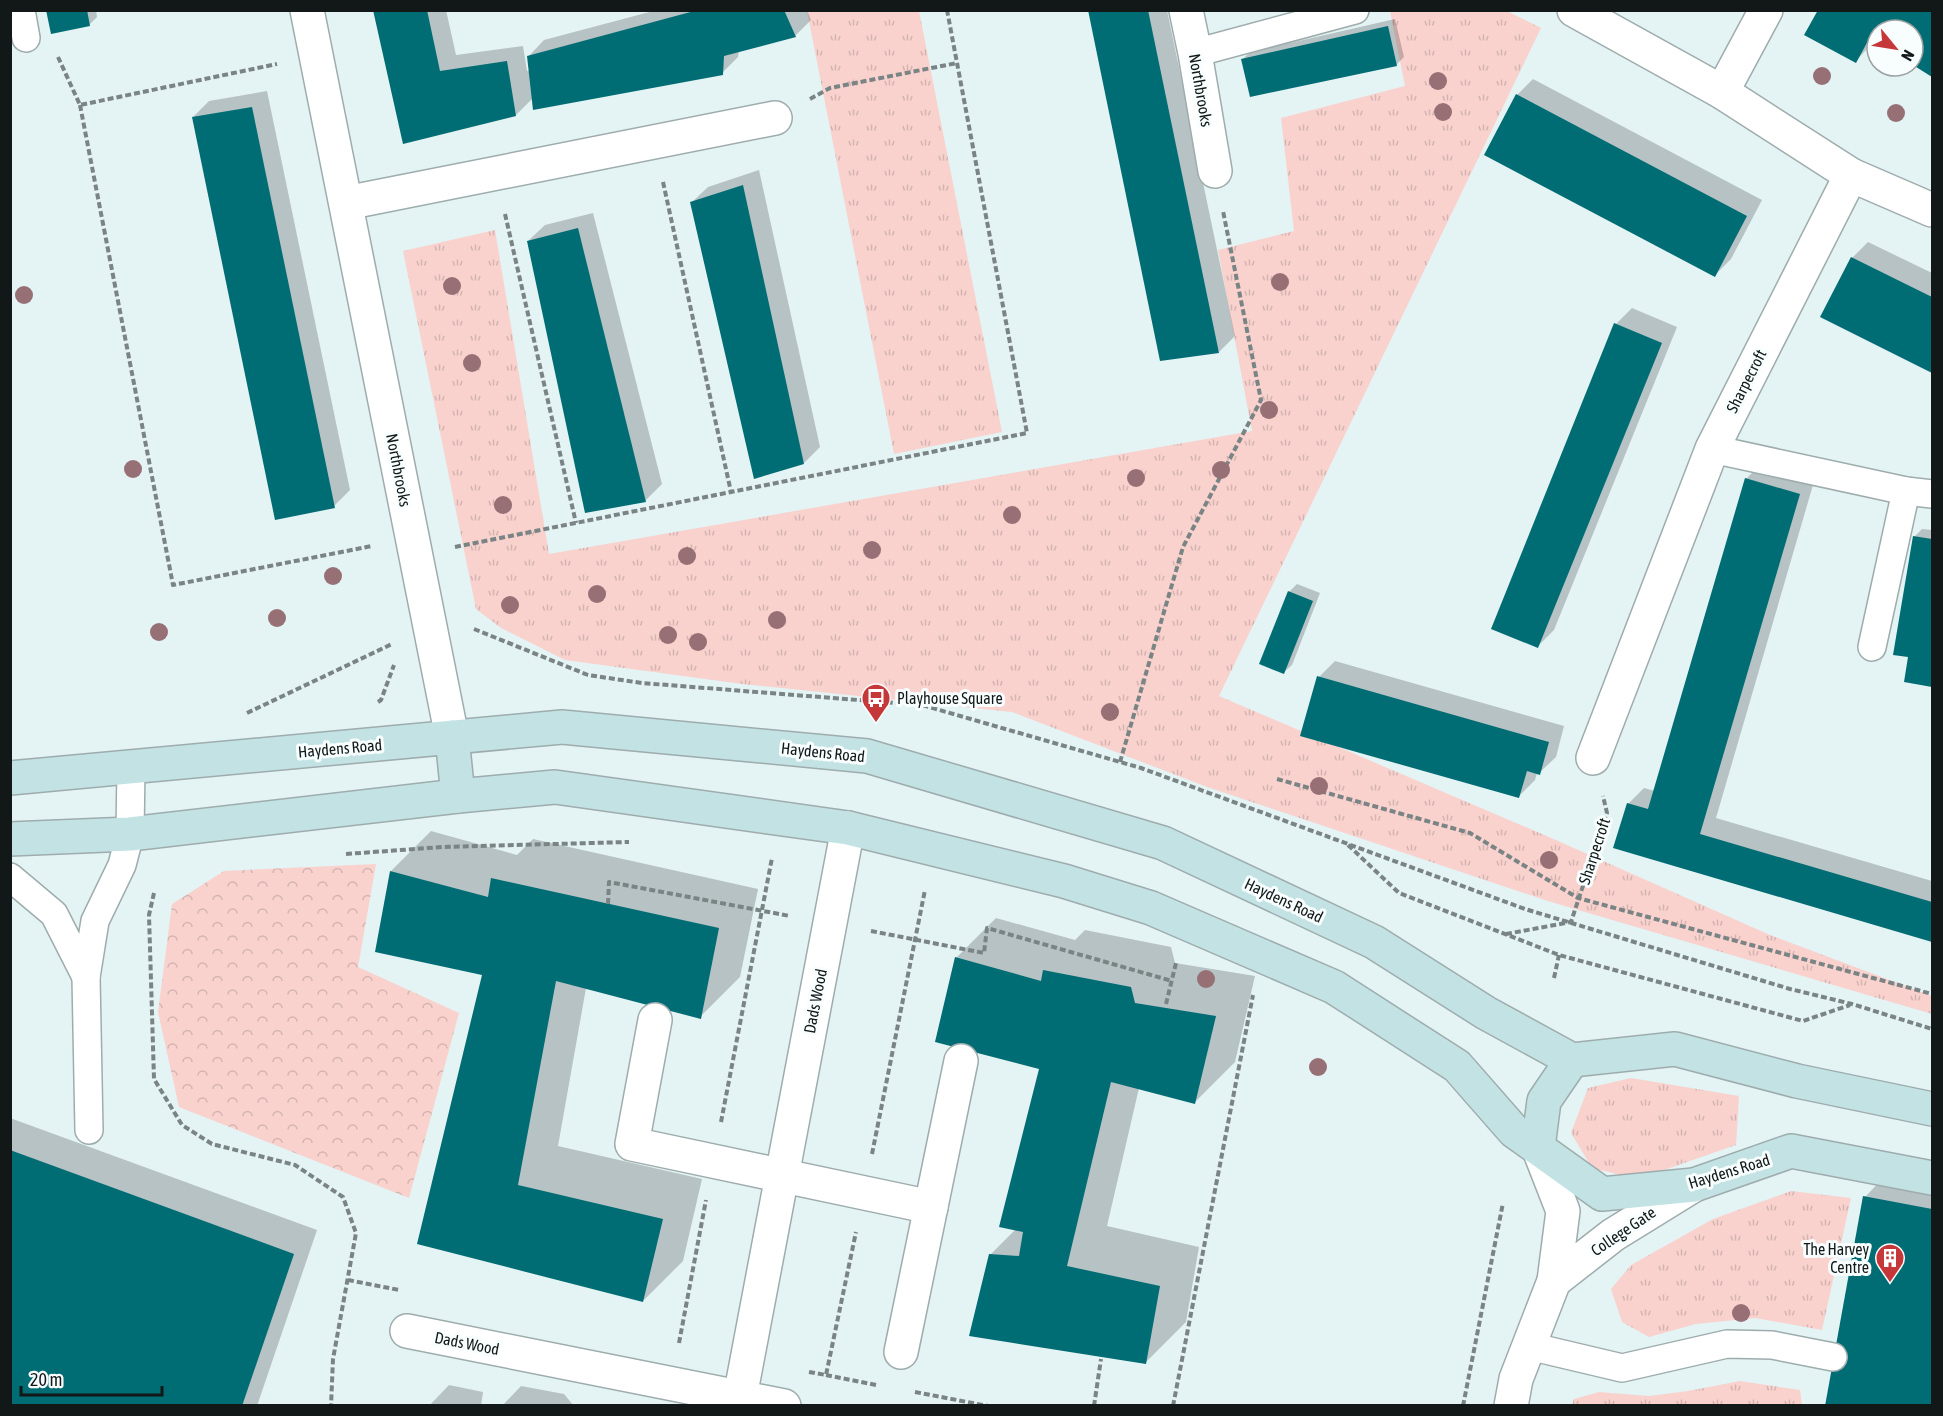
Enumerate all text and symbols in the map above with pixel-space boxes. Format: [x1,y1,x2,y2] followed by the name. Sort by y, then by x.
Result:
[1865,18,1925,78] north arrow
[1898,47,1918,64] text: N
[1186,52,1216,128] street label: Northbrooks
[1722,346,1771,416] street label: Sharpecroft
[383,432,415,508] street label: Northbrooks
[860,682,892,724] bus stop icon: Playhouse Square
[897,689,1003,708] place label: Playhouse Square
[297,735,383,762] street label: Haydens Road
[780,739,866,766] street label: Haydens Road
[1575,815,1614,887] street label: Sharpecroft
[1242,874,1326,927] street label: Haydens Road
[800,967,830,1035] street label: Dads Wood
[1686,1150,1772,1193] street label: Haydens Road
[1587,1203,1659,1260] street label: College Gate
[1803,1240,1869,1276] place label: The Harvey Centre
[1874,1242,1906,1284] building icon: The Harvey Centre
[433,1328,501,1358] street label: Dads Wood
[21,1359,162,1397] scale bar
[30,1369,62,1390] text: 20 m

